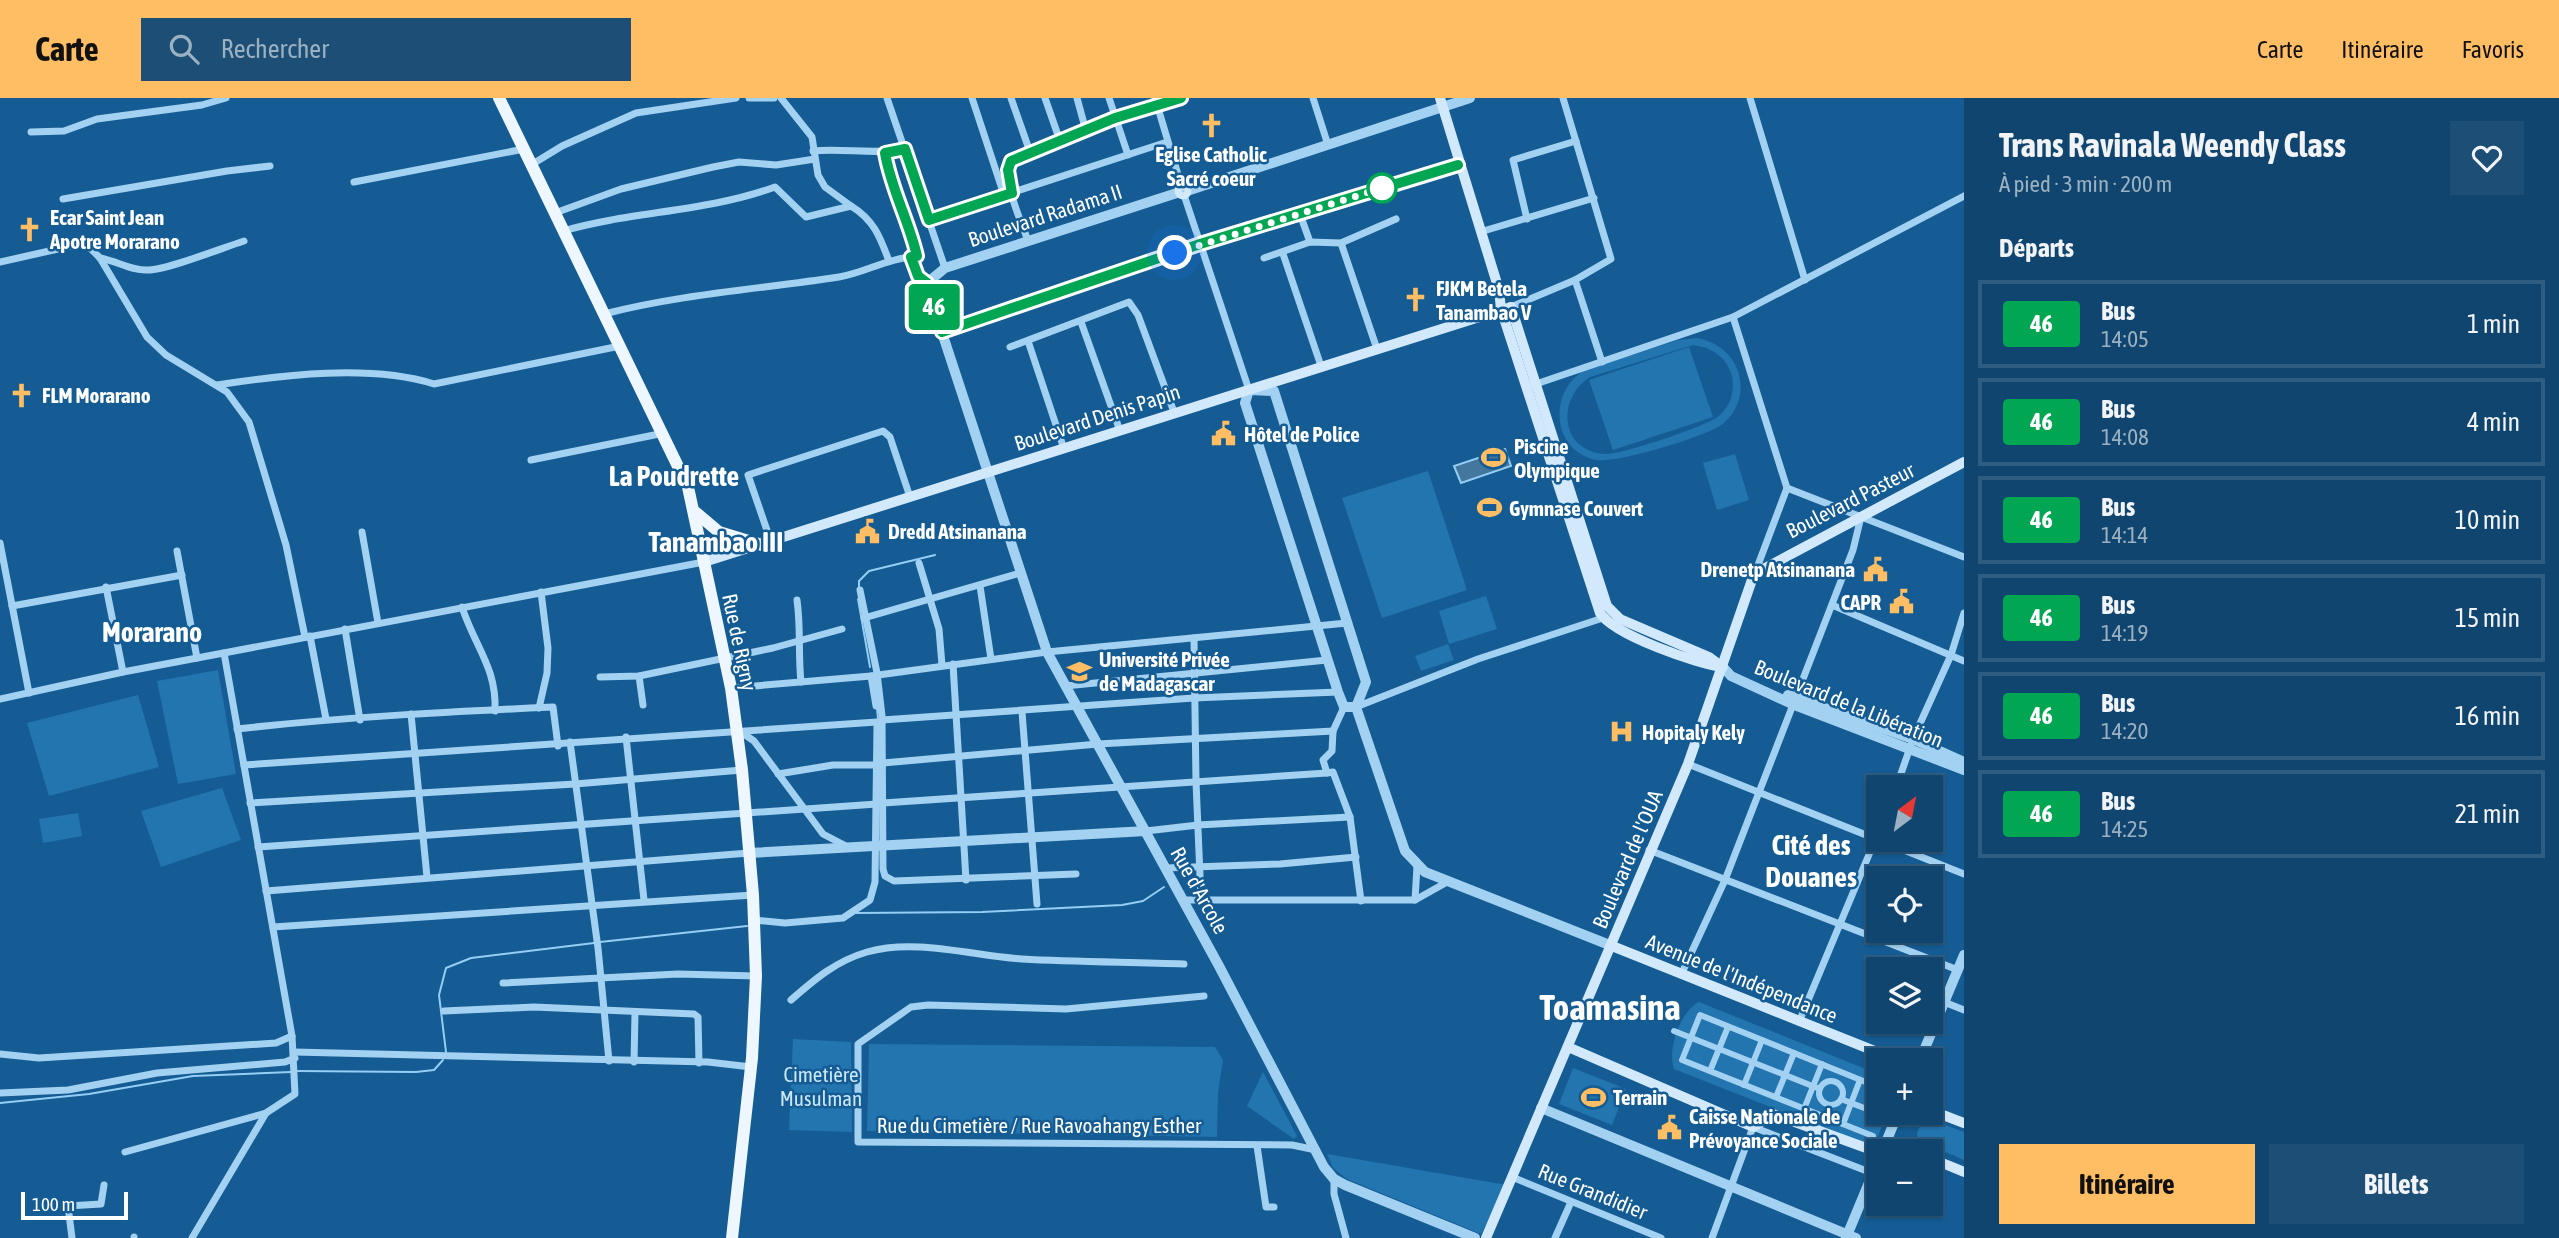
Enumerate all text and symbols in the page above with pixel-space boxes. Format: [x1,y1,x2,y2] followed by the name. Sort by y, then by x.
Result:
[141,18,631,81] search box
[35,30,99,68] text: Carte
[165,30,203,68] icon: search
[221,34,329,64] text: Rechercher
[2257,36,2303,63] text: Carte
[2341,36,2424,63] text: Itinéraire
[2462,36,2524,63] text: Favoris
[1197,111,1225,139] church icon: Eglise Catholic Sacré coeur
[2450,121,2524,195] button: heart
[1999,126,2346,164] text: Trans Ravinala Weendy Class
[1155,142,1267,190] place label: Eglise Catholic Sacré coeur
[1999,171,2172,197] text: À pied · 3 min · 200 m
[1367,173,1397,203] unlabelled marker
[965,179,1125,251] street label: Boulevard Radama II
[49,205,180,253] place label: Ecar Saint Jean Apotre Morarano
[16,215,44,243] church icon: Ecar Saint Jean Apotre Morarano
[1999,233,2074,263] text: Départs
[1157,235,1192,270] your location
[1436,276,1532,324] place label: FJKM Betela Tanambao V
[902,284,965,330] line badge: 46
[1402,286,1430,314] church icon: FJKM Betela Tanambao V
[923,293,945,320] text: 46
[2101,296,2135,326] text: Bus
[2467,309,2520,339] text: 1 min
[2030,310,2053,337] text: 46
[2101,326,2149,352] text: 14:05
[1011,379,1183,455] street label: Boulevard Denis Papin
[8,381,36,409] church icon: FLM Morarano
[42,383,151,407] place label: FLM Morarano
[2101,394,2135,424] text: Bus
[2467,407,2520,437] text: 4 min
[2030,408,2053,435] text: 46
[1210,420,1238,448] public building icon: Hôtel de Police
[1244,422,1360,446] place label: Hôtel de Police
[2101,424,2149,450] text: 14:08
[1514,434,1600,482] place label: Piscine Olympique
[1480,444,1508,472] sports icon: Piscine Olympique
[1782,457,1919,543] street label: Boulevard Pasteur
[609,460,739,492] district label: La Poudrette
[2101,492,2135,522] text: Bus
[1475,494,1503,522] sports icon: Gymnase Couvert
[1509,496,1643,520] place label: Gymnase Couvert
[2455,505,2520,535] text: 10 min
[2030,506,2053,533] text: 46
[854,517,882,545] public building icon: Dredd Atsinanana
[888,519,1027,543] place label: Dredd Atsinanana
[2101,522,2148,548] text: 14:14
[649,526,783,558] district label: Tanambao III
[1861,555,1889,583] public building icon: Drenetp Atsinanana
[1700,557,1855,581] place label: Drenetp Atsinanana
[1887,588,1915,616] public building icon: CAPR
[1840,590,1881,614] place label: CAPR
[2101,590,2135,620] text: Bus
[718,591,762,693] street label: Rue de Rigny
[2455,603,2520,633] text: 15 min
[2030,604,2053,631] text: 46
[102,616,202,648] district label: Morarano
[2101,620,2148,646] text: 14:19
[1099,647,1230,695] place label: Université Privée de Madagascar
[1751,654,1947,752] street label: Boulevard de la Libération
[1065,657,1093,685] school or university icon: Université Privée de Madagascar
[2101,688,2135,718] text: Bus
[2455,701,2520,731] text: 16 min
[2030,702,2053,729] text: 46
[1608,718,1636,746] hospital icon: Hopitaly Kely
[2101,718,2148,744] text: 14:20
[1642,720,1745,744] place label: Hopitaly Kely
[1866,775,1942,852] north arrow
[1866,775,1943,1216] map controls
[1587,785,1667,932] street label: Boulevard de l'OUA
[2101,786,2135,816] text: Bus
[2455,799,2520,829] text: 21 min
[2030,800,2053,827] text: 46
[2101,816,2148,842] text: 14:25
[1765,829,1857,893] district label: Cité des Douanes
[1166,842,1234,938] street label: Rue d'Arcole
[1866,866,1943,943] button: locate
[1643,929,1841,1027] street label: Avenue de l'Indépendance
[1866,957,1943,1034] button: layers
[1539,987,1681,1027] district label: Toamasina
[1866,1048,1943,1125] button: +
[780,1062,862,1110] park label: Cimetière Musulman
[1579,1083,1607,1111] sports icon: Terrain
[1613,1085,1667,1109] place label: Terrain
[1689,1104,1840,1152] place label: Caisse Nationale de Prévoyance Sociale
[877,1113,1202,1137] street label: Rue du Cimetière / Rue Ravoahangy Esther
[1655,1114,1683,1142] public building icon: Caisse Nationale de Prévoyance Sociale
[1866,1139,1943,1216] button: −
[1999,1144,2255,1224] button: Itinéraire
[2269,1144,2524,1224] button: Billets
[1535,1158,1652,1224] street label: Rue Grandidier
[21,1189,128,1221] scale bar
[32,1193,75,1215] text: 100 m

